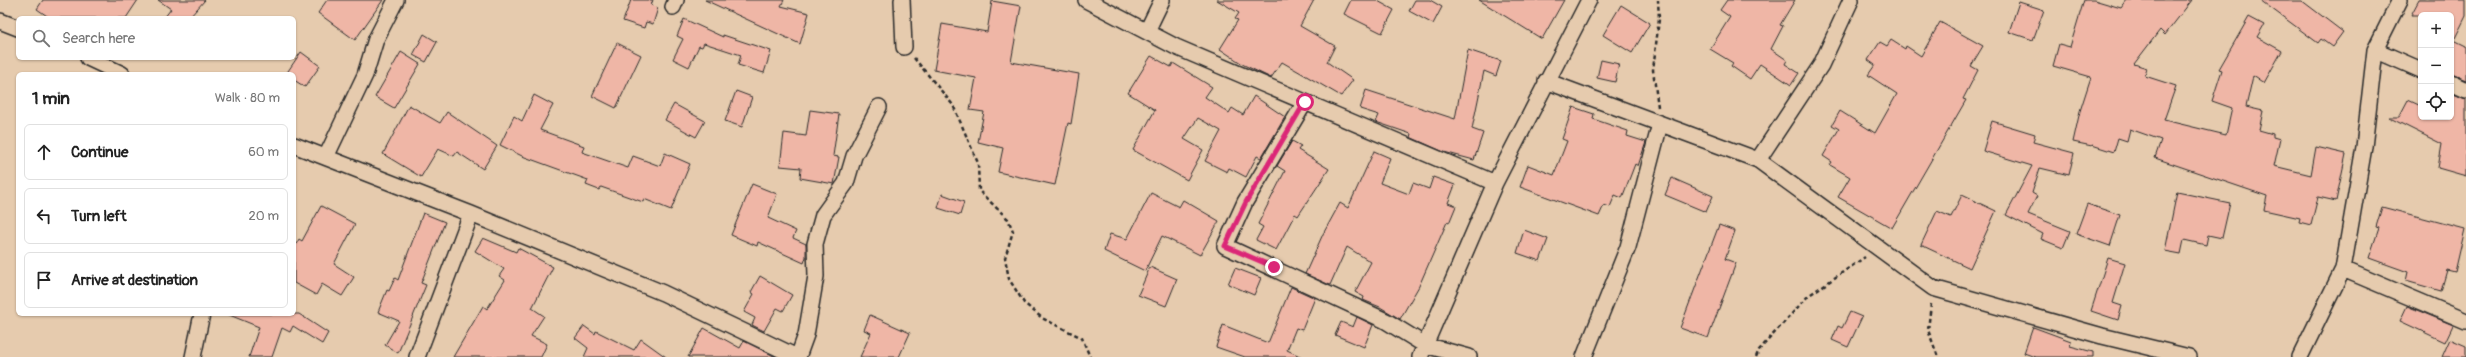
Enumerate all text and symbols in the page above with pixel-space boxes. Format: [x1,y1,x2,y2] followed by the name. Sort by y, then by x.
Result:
[2418,12,2454,120] map controls
[2418,12,2454,48] button: +
[16,16,296,60] search box
[30,27,52,49] icon: search
[62,29,135,48] text: Search here
[2418,48,2454,84] button: −
[2418,84,2454,120] button: locate
[32,88,70,109] text: 1 min
[215,90,280,106] text: Walk · 80 m
[1296,93,1314,111] route start
[33,141,55,163] icon: ahead
[71,143,129,162] text: Continue
[248,144,279,160] text: 60 m
[33,205,55,227] icon: left
[71,207,127,226] text: Turn left
[248,208,279,224] text: 20 m
[1265,258,1283,276] route end
[33,269,55,291] icon: arrive
[71,271,198,290] text: Arrive at destination

